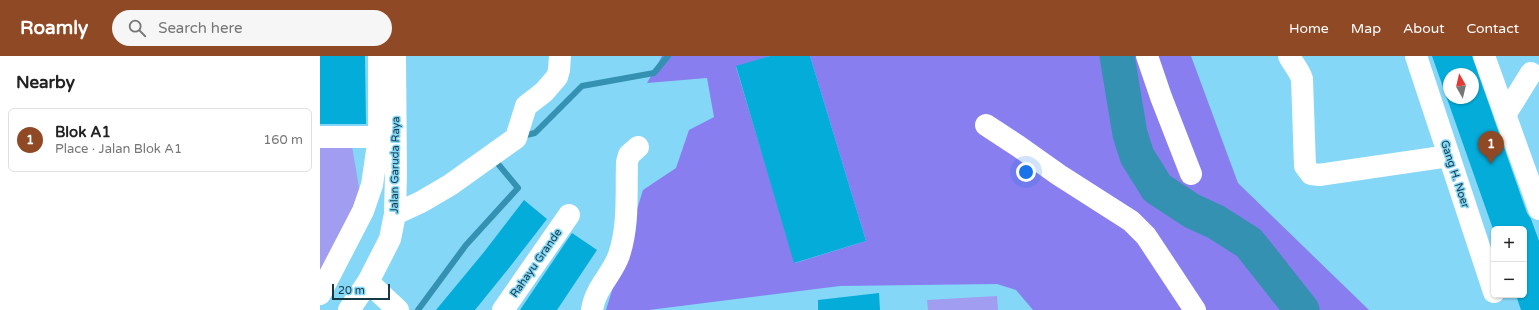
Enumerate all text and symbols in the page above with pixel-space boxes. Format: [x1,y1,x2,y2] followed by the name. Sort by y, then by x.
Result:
[112,10,392,46] search box
[20,17,88,39] text: Roamly
[126,17,148,39] icon: search
[158,19,243,37] text: Search here
[1289,20,1329,37] text: Home
[1351,20,1381,37] text: Map
[1403,20,1445,37] text: About
[1467,20,1519,37] text: Contact
[1443,68,1479,104] north arrow
[16,72,75,93] text: Nearby
[388,116,402,214] street label: Jalan Garuda Raya
[55,123,111,141] text: Blok A1
[1478,131,1504,164] pin: 1
[26,132,34,148] text: 1
[263,132,303,148] text: 160 m
[1438,138,1472,210] street label: Gang H. Noer
[55,141,182,157] text: Place · Jalan Blok A1
[1016,162,1036,182] your location
[507,226,565,300] street label: Rahayu Grande
[1491,226,1527,298] map controls
[1491,226,1527,262] button: +
[1491,262,1527,298] button: −
[332,282,390,301] scale bar
[338,284,365,297] text: 20 m

